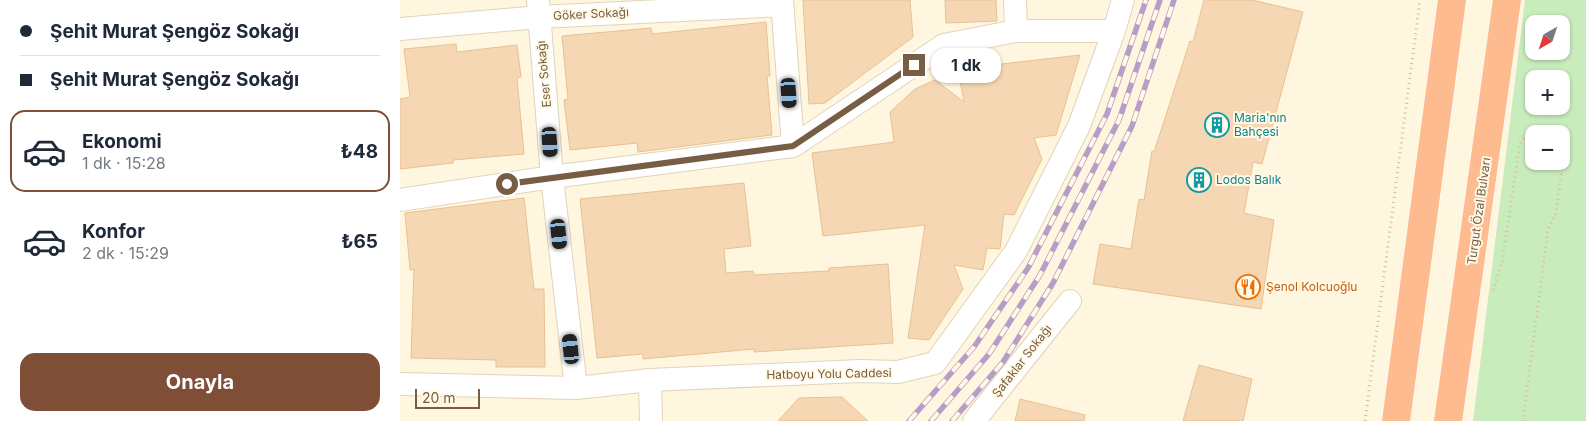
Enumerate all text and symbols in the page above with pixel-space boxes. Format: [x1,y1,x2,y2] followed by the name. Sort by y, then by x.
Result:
[553,4,629,23] street label: Göker Sokağı
[1525,15,1570,60] north arrow
[1525,15,1570,170] map controls
[50,20,299,43] text: Şehit Murat Şengöz Sokağı
[533,40,554,108] street label: Eser Sokağı
[932,48,1002,82] callout: 1 dk
[903,54,925,76] route end
[951,55,981,75] text: 1 dk
[50,68,299,91] text: Şehit Murat Şengöz Sokağı
[1525,70,1570,115] button: +
[780,78,797,108] car
[1234,110,1287,139] place label: Maria'nın Bahçesi
[1204,112,1230,138] building icon: Maria'nın Bahçesi
[1525,125,1570,170] button: −
[541,127,558,157] car
[22,129,67,174] icon: car
[82,130,162,153] text: Ekonomi
[341,140,378,163] text: ₺48
[82,153,166,173] text: 1 dk · 15:28
[1464,157,1493,265] street label: Turgut Özal Bulvarı
[1186,167,1212,193] building icon: Lodos Balık
[1216,172,1282,187] place label: Lodos Balık
[496,173,518,195] route start
[549,218,568,250] car
[22,219,67,264] icon: car
[82,220,145,243] text: Konfor
[341,230,378,253] text: ₺65
[82,243,169,263] text: 2 dk · 15:29
[1235,274,1261,300] restaurant icon: Şenol Kolcuoğlu
[1266,279,1357,294] place label: Şenol Kolcuoğlu
[989,321,1055,400] street label: Şafaklar Sokağı
[561,333,580,365] car
[20,353,380,411] button: Onayla
[766,365,892,382] street label: Hatboyu Yolu Caddesi
[415,386,480,409] scale bar
[422,389,456,406] text: 20 m

